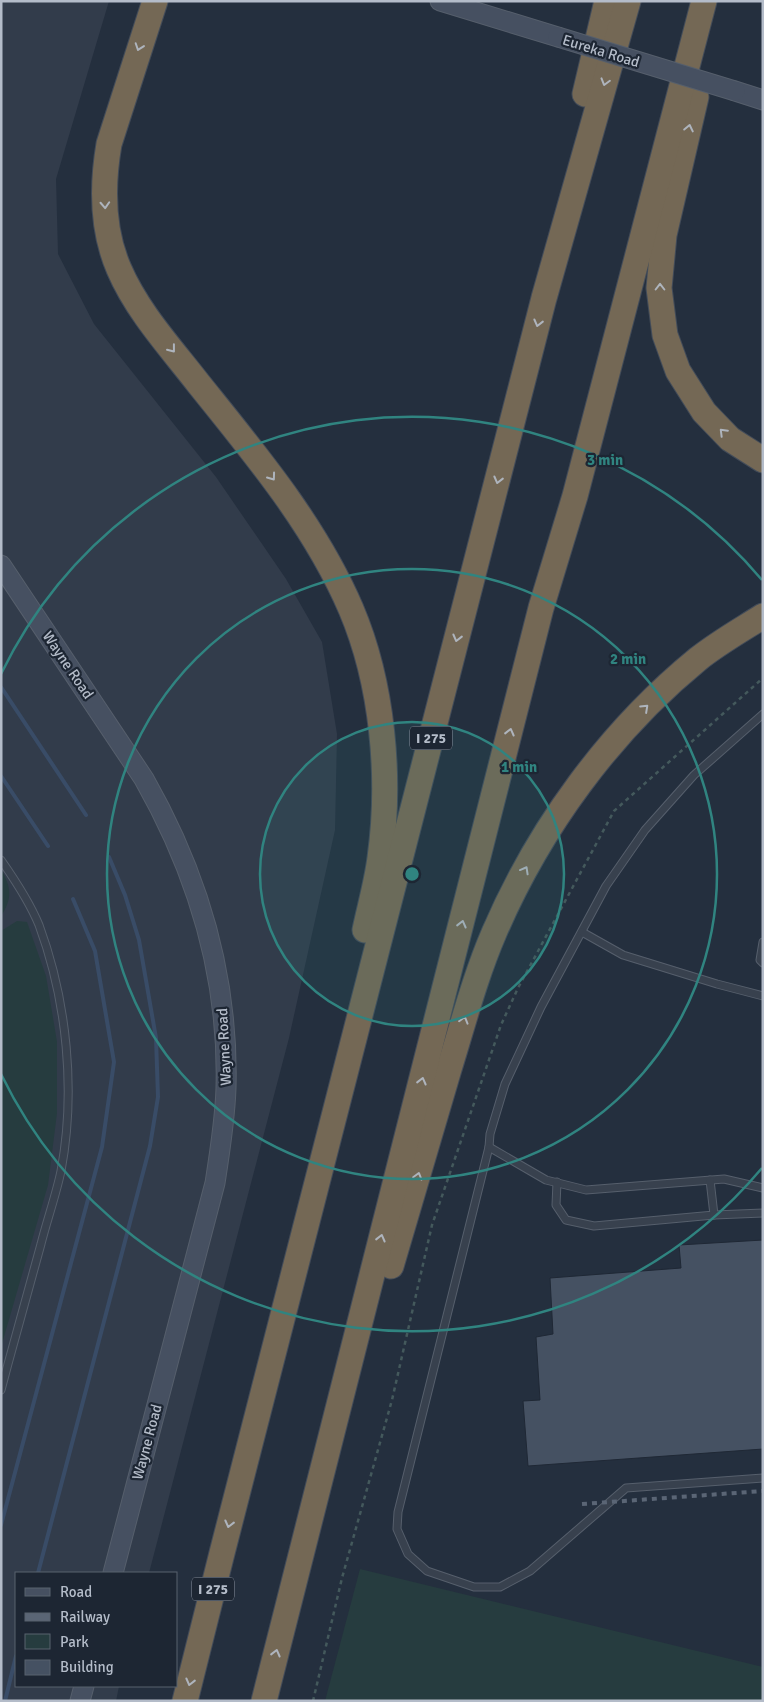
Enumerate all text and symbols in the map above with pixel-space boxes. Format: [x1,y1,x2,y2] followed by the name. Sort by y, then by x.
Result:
[560,31,642,71] street label: Eureka Road
[135,43,145,51] one-way arrow
[601,77,611,86] one-way arrow
[683,123,694,132] one-way arrow
[100,201,111,209] one-way arrow
[655,283,665,290] one-way arrow
[533,318,544,327] one-way arrow
[166,344,175,353] one-way arrow
[720,428,729,437] one-way arrow
[587,451,623,469] text: 3 min
[266,472,275,481] one-way arrow
[493,476,503,484] one-way arrow
[39,628,97,702] street label: Wayne Road
[452,633,463,642] one-way arrow
[610,650,646,668] text: 2 min
[639,705,648,714] one-way arrow
[410,726,452,750] road number: I 275
[504,728,515,737] one-way arrow
[501,758,537,776] text: 1 min
[403,865,421,883] centre of rings
[518,867,528,876] one-way arrow
[456,919,467,928] one-way arrow
[213,1008,235,1086] street label: Wayne Road
[458,1017,468,1025] one-way arrow
[416,1077,427,1086] one-way arrow
[412,1173,422,1181] one-way arrow
[376,1235,386,1243] one-way arrow
[128,1402,166,1482] street label: Wayne Road
[224,1520,235,1529] one-way arrow
[15,1572,178,1687] legend
[192,1578,234,1600] road number: I 275
[60,1583,92,1601] text: Road
[60,1608,110,1626] text: Railway
[60,1633,89,1651] text: Park
[270,1649,281,1658] one-way arrow
[60,1658,114,1676] text: Building
[185,1677,196,1686] one-way arrow

